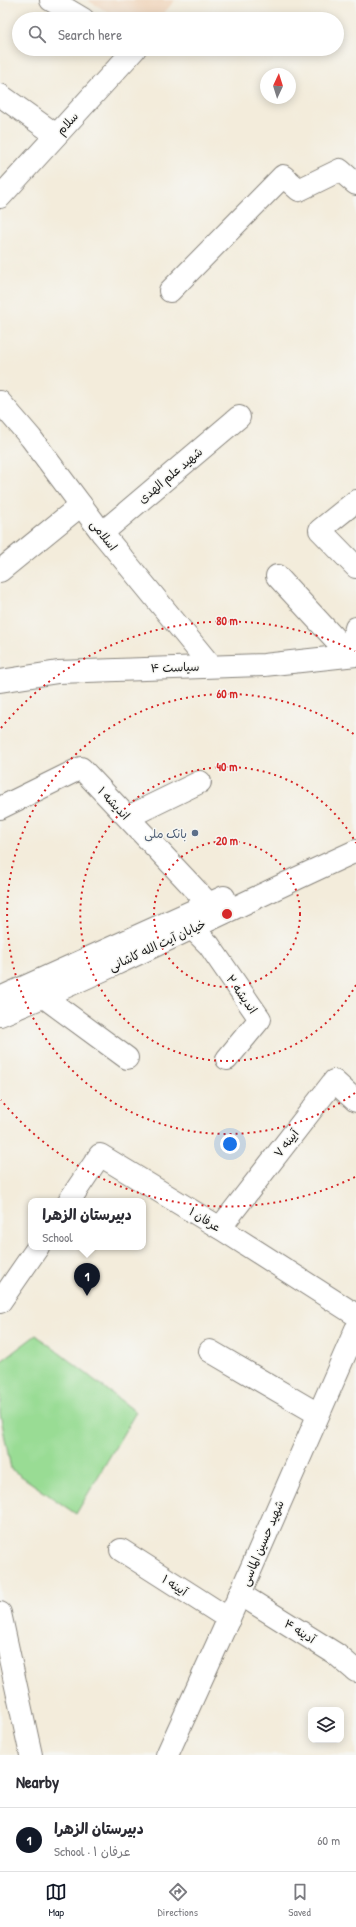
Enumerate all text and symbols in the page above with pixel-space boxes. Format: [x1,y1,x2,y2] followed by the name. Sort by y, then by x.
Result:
[12,12,344,56] search box
[26,23,48,45] icon: search
[58,24,122,45] text: Search here
[260,68,296,104] north arrow
[52,108,83,139] street label: سلام
[134,443,206,508] street label: شهید علم الهدی
[87,516,121,554] street label: اسلامی
[216,612,238,629] text: 80 m
[150,658,200,676] street label: سیاست ۴
[216,685,238,702] text: 60 m
[217,758,237,775] text: 40 m
[94,783,134,824] street label: اندیشه ۱
[144,825,187,842] place label: بانک ملی
[190,828,200,838] marker: بانک ملی
[216,832,238,849] text: 20 m
[220,907,234,921] centre of rings
[106,915,208,975] street label: خیابان آیت الله کاشانی
[222,971,262,1017] street label: اندیشه ۲
[270,1125,303,1161] street label: آیینه ۷
[220,1134,240,1154] your location
[28,1198,146,1250] popup
[186,1203,224,1235] street label: عرفان ۱
[42,1204,132,1225] text: دبیرستان الزهرا
[42,1228,73,1246] text: School
[74,1263,100,1296] pin: 1
[236,1497,288,1589] street label: شهید حسین الماسی
[159,1570,192,1600] street label: آیینه ۱
[281,1615,320,1648] street label: آدینه ۴
[308,1707,344,1743] map controls
[308,1707,344,1743] button: layers
[16,1770,59,1793] text: Nearby
[54,1818,144,1839] text: دبیرستان الزهرا
[27,1831,31,1849] text: 1
[317,1831,340,1849] text: 60 m
[54,1842,130,1860] text: School · عرفان ۱
[45,1881,67,1919] tab: Map
[158,1881,198,1919] tab: Directions
[288,1881,311,1919] tab: Saved

